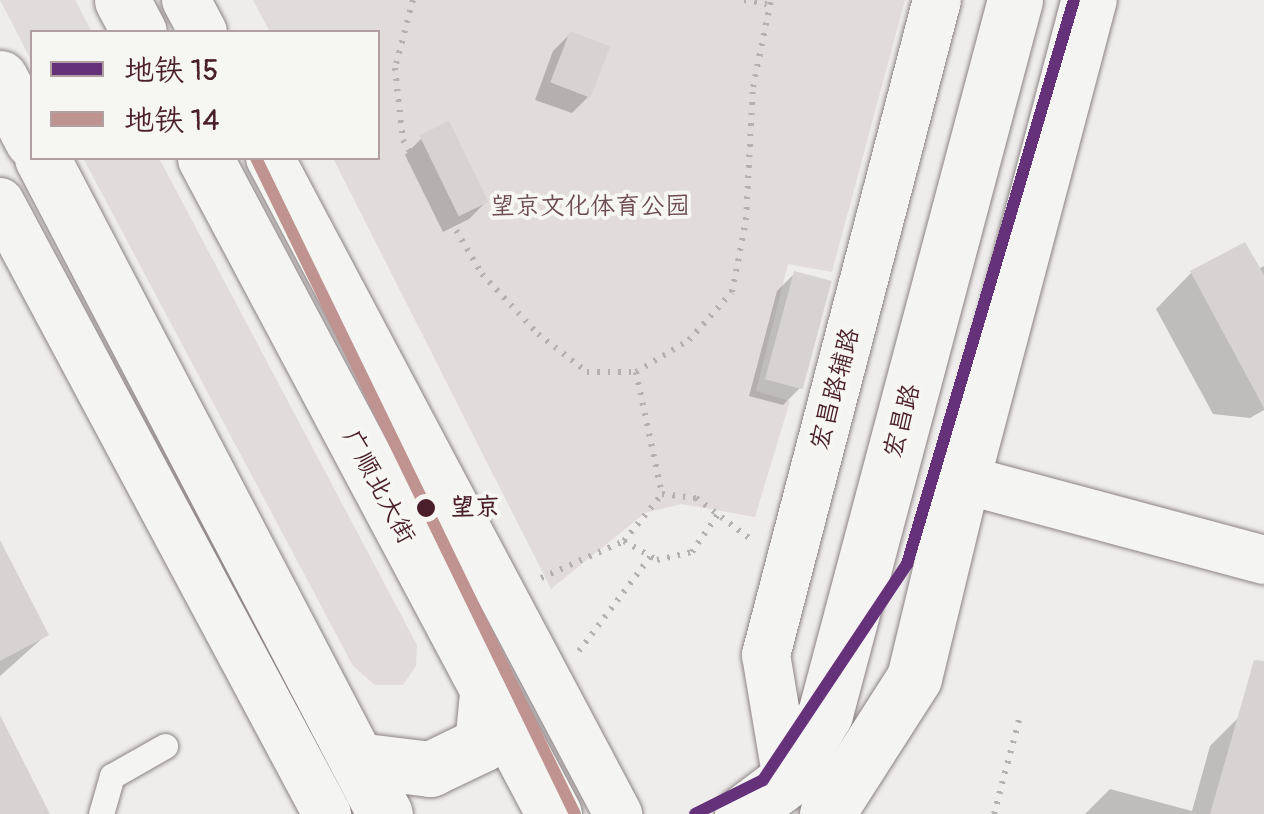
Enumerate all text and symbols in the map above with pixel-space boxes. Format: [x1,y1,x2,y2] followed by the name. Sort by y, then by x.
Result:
[30,30,380,160] legend
[124,52,219,89] text: 地铁 15
[124,102,220,139] text: 地铁 14
[490,192,690,222] park label: 望京文化体育公园
[805,325,867,453] street label: 宏昌路辅路
[879,381,927,461] street label: 宏昌路
[335,425,421,549] street label: 广顺北大街
[411,493,441,523] marker: 望京
[450,493,500,523] place label: 望京

